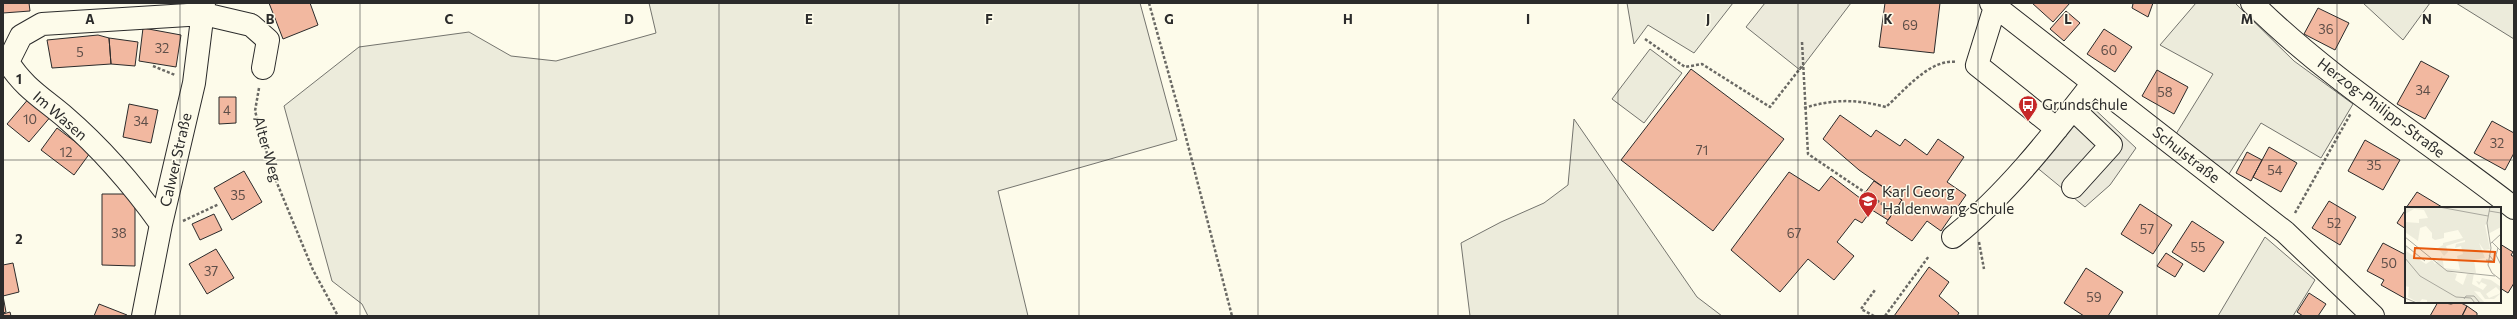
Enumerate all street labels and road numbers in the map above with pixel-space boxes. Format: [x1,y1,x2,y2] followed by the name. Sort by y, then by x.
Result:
[2314,53,2449,161] street label: Herzog-Philipp-Straße
[30,87,91,144] street label: Im Wasen
[155,111,195,209] street label: Calwer Straße
[250,114,286,184] street label: Alter Weg
[2149,122,2224,186] street label: Schulstraße

